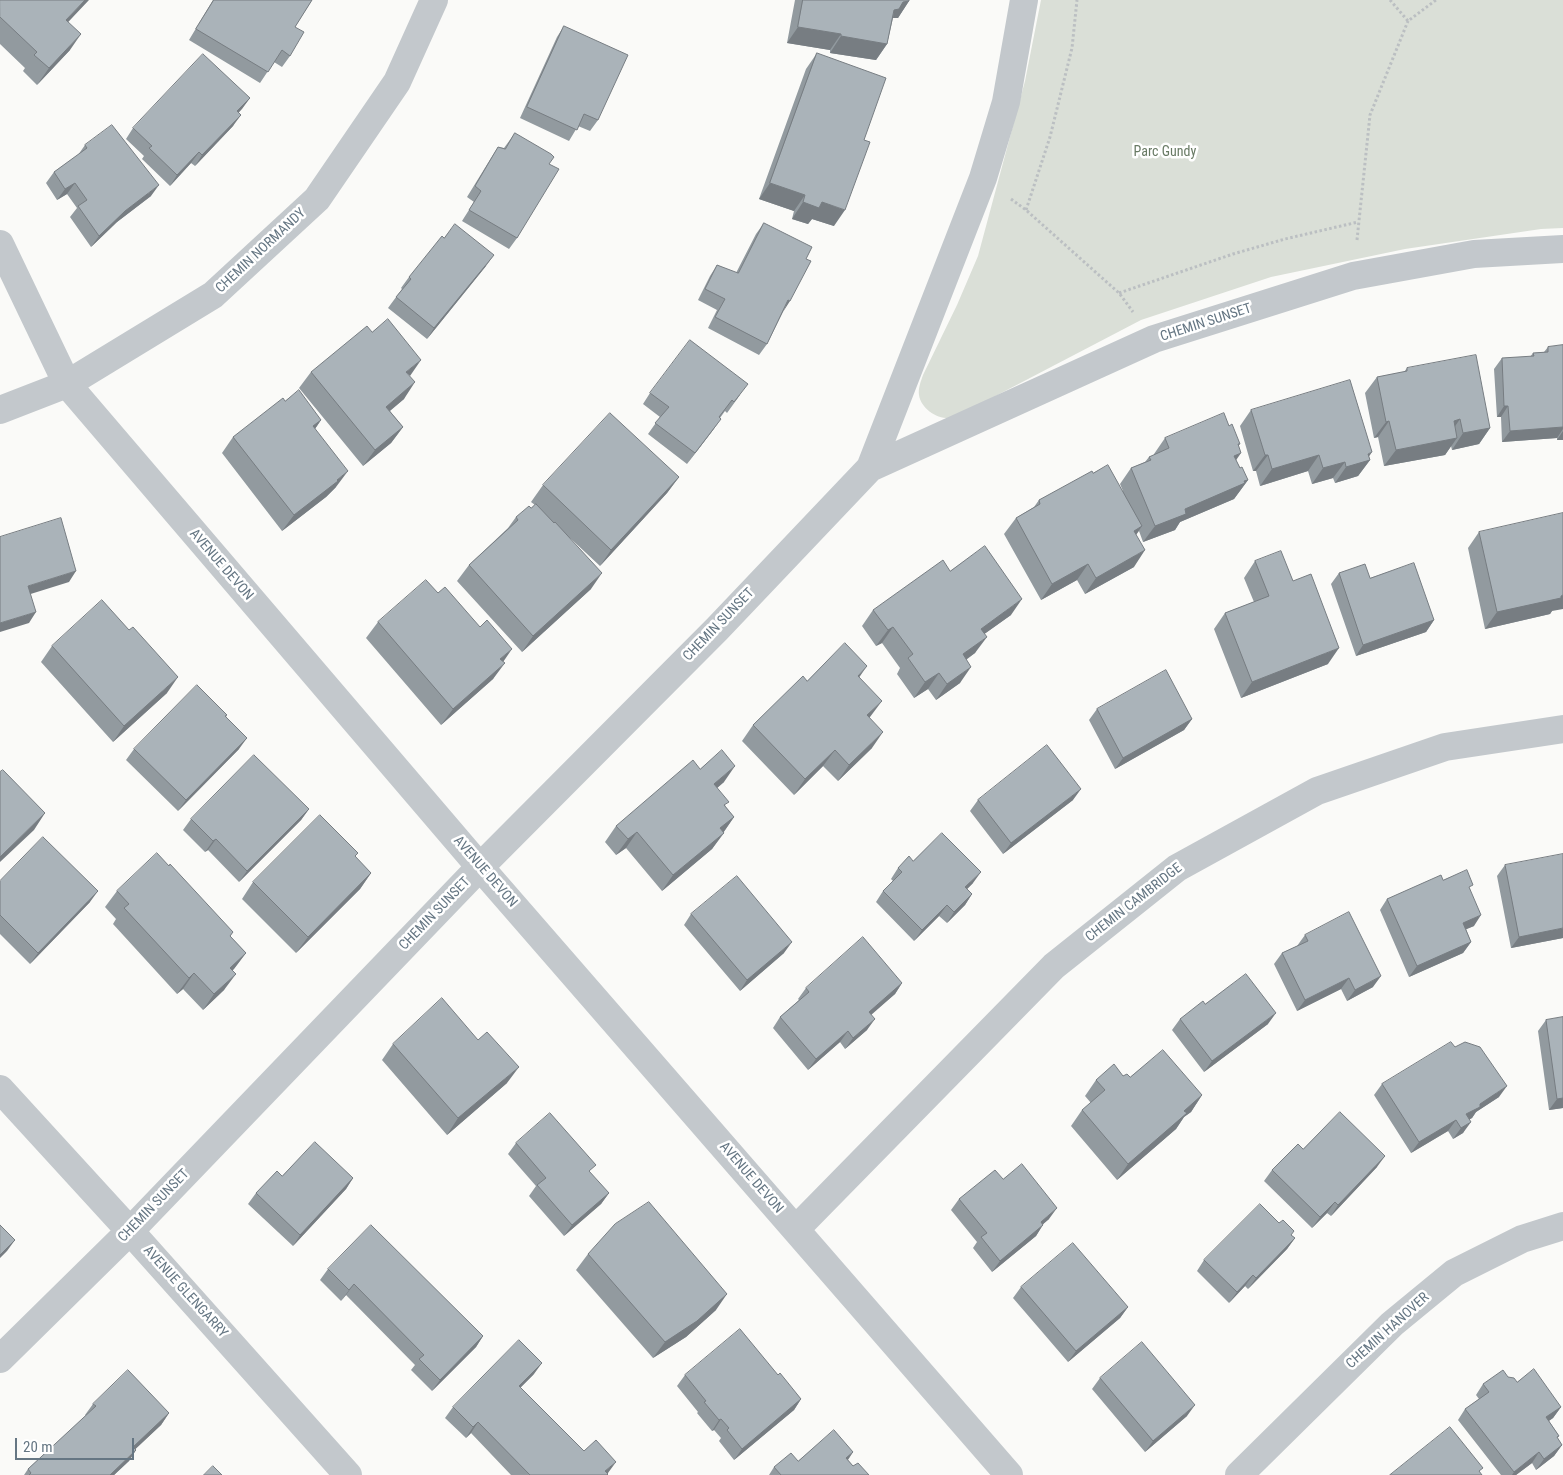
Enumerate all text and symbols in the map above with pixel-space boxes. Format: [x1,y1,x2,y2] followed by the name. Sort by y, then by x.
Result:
[1134,144,1196,160] park label: Parc Gundy
[213,205,309,297] street label: CHEMIN NORMANDY
[1158,300,1254,346] street label: CHEMIN SUNSET
[186,526,256,604] street label: AVENUE DEVON
[680,585,758,665] street label: CHEMIN SUNSET
[450,833,520,911] street label: AVENUE DEVON
[1082,860,1186,946] street label: CHEMIN CAMBRIDGE
[396,874,474,954] street label: CHEMIN SUNSET
[716,1139,786,1217] street label: AVENUE DEVON
[115,1166,193,1246] street label: CHEMIN SUNSET
[139,1243,231,1341] street label: AVENUE GLENGARRY
[1343,1289,1433,1373] street label: CHEMIN HANOVER
[18,1428,136,1460] scale bar
[23,1438,53,1456] text: 20 m

